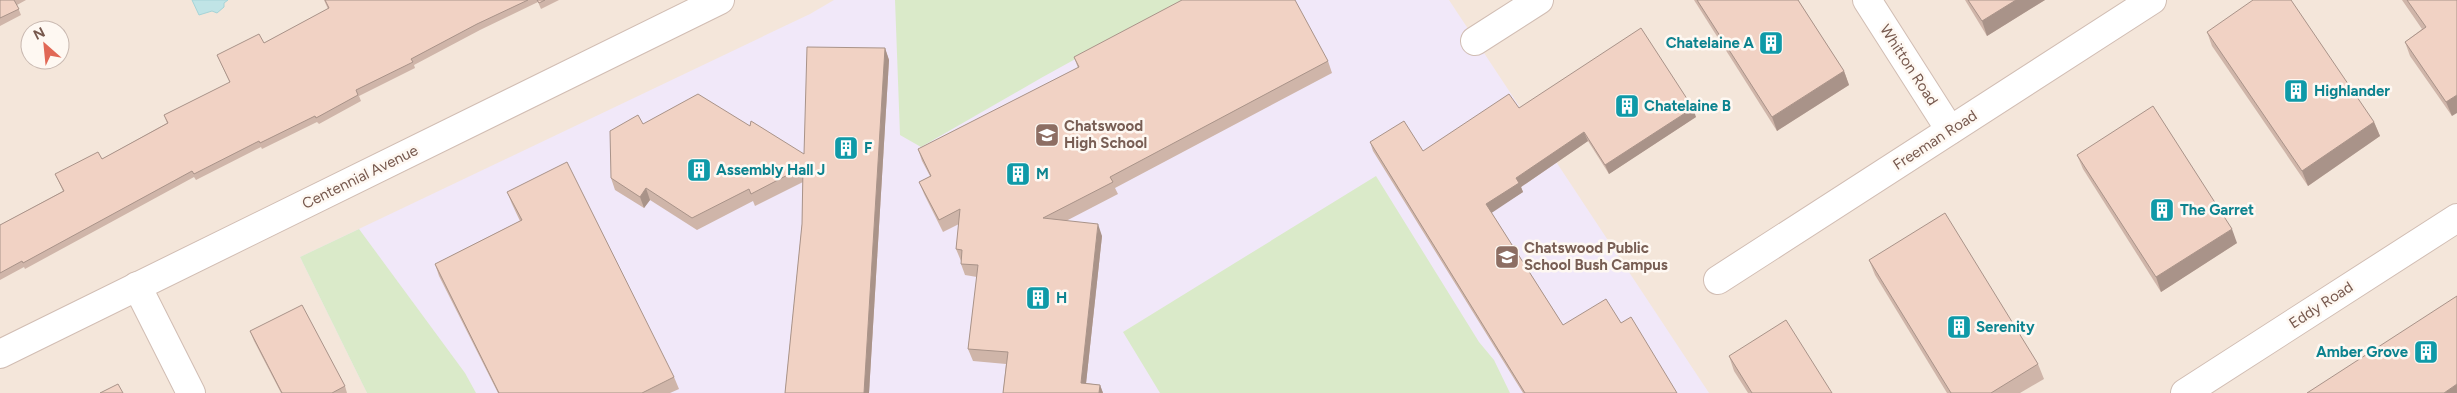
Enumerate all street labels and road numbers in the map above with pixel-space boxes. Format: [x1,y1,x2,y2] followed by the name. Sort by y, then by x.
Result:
[1876,21,1942,109] street label: Whitton Road
[1890,106,1980,174] street label: Freeman Road
[299,141,421,213] street label: Centennial Avenue
[2286,278,2356,332] street label: Eddy Road

